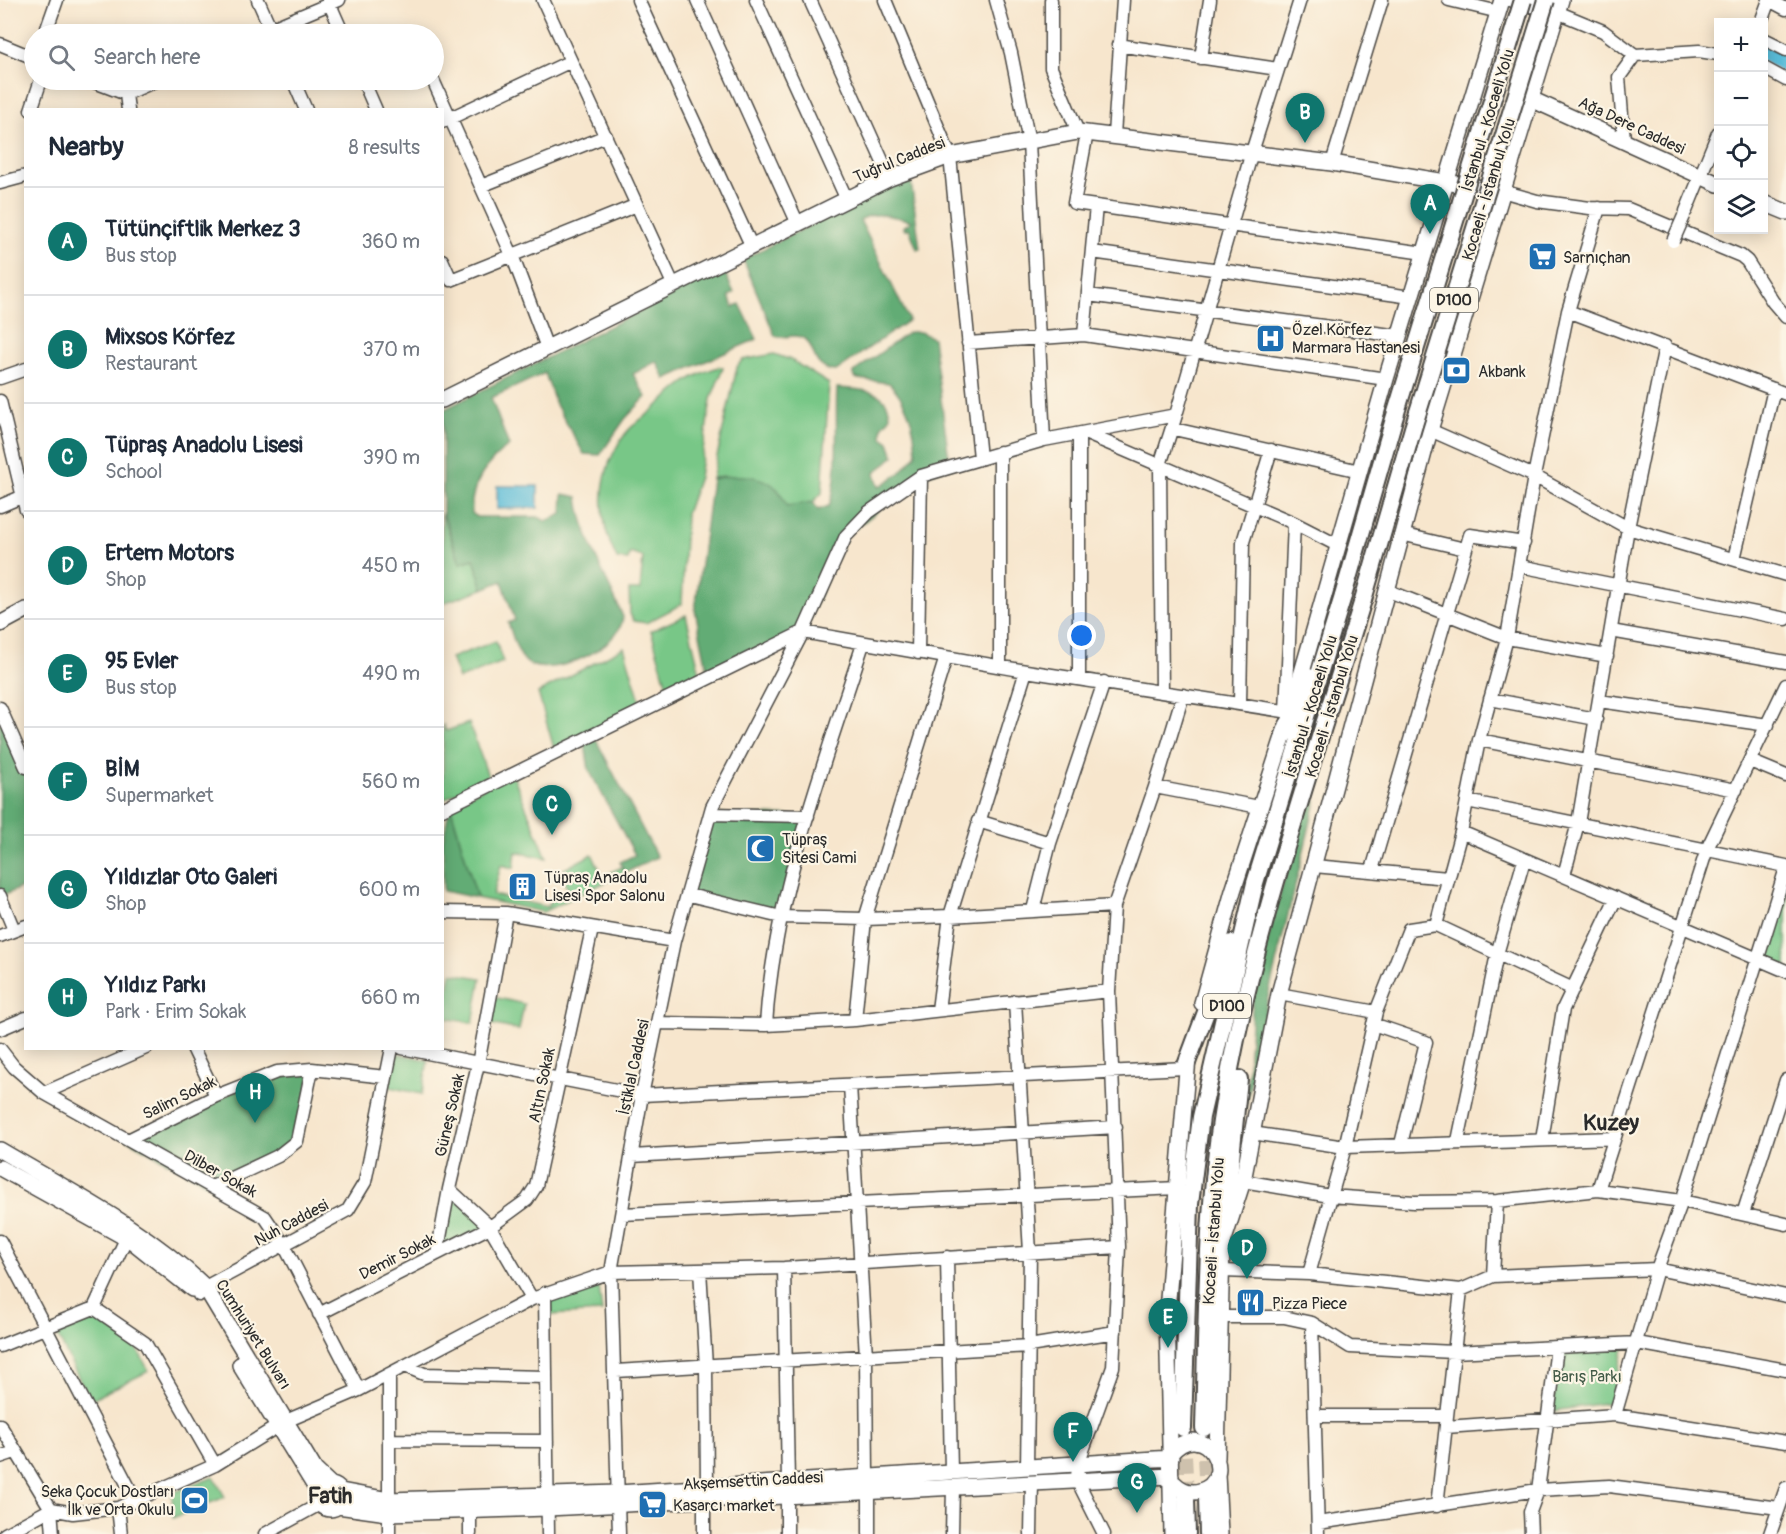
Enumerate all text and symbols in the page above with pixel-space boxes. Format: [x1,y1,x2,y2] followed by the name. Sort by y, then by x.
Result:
[1714,18,1768,234] map controls
[1714,18,1768,72] button: +
[24,24,444,90] search box
[45,41,78,74] icon: search
[93,43,200,71] text: Search here
[1457,47,1519,194] street label: İstanbul - Kocaeli Yolu
[1714,72,1768,126] button: −
[1575,92,1688,159] street label: Ağa Dere Caddesi
[1286,94,1324,143] pin: B
[1458,116,1520,263] street label: Kocaeli - İstanbul Yolu
[1714,126,1768,180] button: locate
[48,131,124,163] text: Nearby
[851,132,948,187] street label: Tuğrul Caddesi
[349,135,420,160] text: 8 results
[1714,180,1768,234] button: layers
[1410,184,1450,234] pin: A
[105,215,301,243] text: Tütünçiftlik Merkez 3
[61,229,74,254] text: A
[361,229,420,254] text: 360 m
[1526,241,1558,273] supermarket icon: Sarnıçhan
[105,243,177,268] text: Bus stop
[1563,248,1631,268] place label: Sarnıçhan
[1430,288,1478,312] road number: D100
[1292,320,1420,358] place label: Özel Körfez Marmara Hastanesi
[1255,322,1287,354] hospital icon: Özel Körfez Marmara Hastanesi
[105,323,235,351] text: Mixsos Körfez
[62,337,73,362] text: B
[363,337,420,362] text: 370 m
[105,351,197,376] text: Restaurant
[1441,355,1473,387] bank icon: Akbank
[1478,362,1526,382] place label: Akbank
[105,431,303,459] text: Tüpraş Anadolu Lisesi
[61,445,74,470] text: C
[363,445,420,470] text: 390 m
[105,459,162,484] text: School
[105,539,234,567] text: Ertem Motors
[61,553,74,578] text: D
[362,553,420,578] text: 450 m
[105,567,146,592] text: Shop
[1067,621,1096,650] your location
[1280,633,1342,780] street label: İstanbul - Kocaeli Yolu
[1301,633,1363,780] street label: Kocaeli - İstanbul Yolu
[105,647,178,675] text: 95 Evler
[62,661,73,686] text: E
[362,661,420,686] text: 490 m
[105,675,177,700] text: Bus stop
[105,755,139,783] text: BİM
[61,769,74,794] text: F
[362,769,420,794] text: 560 m
[105,783,214,808] text: Supermarket
[532,786,572,835] pin: C
[782,830,857,868] place label: Tüpraş Sitesi Cami
[745,832,777,864] mosque icon: Tüpraş Sitesi Cami
[105,863,277,891] text: Yıldızlar Oto Galeri
[544,868,665,906] place label: Tüpraş Anadolu Lisesi Spor Salonu
[507,870,539,902] building icon: Tüpraş Anadolu Lisesi Spor Salonu
[61,877,74,902] text: G
[359,877,420,902] text: 600 m
[105,891,146,916] text: Shop
[105,971,206,999] text: Yıldız Parkı
[61,985,74,1010] text: H
[361,985,420,1010] text: 660 m
[1203,994,1251,1018] road number: D100
[105,999,246,1024] text: Park · Erim Sokak
[614,1017,654,1117] street label: İstiklal Caddesi
[524,1046,560,1125] street label: Altın Sokak
[139,1071,220,1124] street label: Salim Sokak
[431,1071,469,1159] street label: Güneş Sokak
[236,1074,274,1123] pin: H
[1583,1109,1640,1137] district label: Kuzey
[181,1146,261,1202] street label: Dilber Sokak
[1199,1157,1229,1305] street label: Kocaeli - İstanbul Yolu
[251,1195,332,1251] street label: Nuh Caddesi
[356,1229,439,1285] street label: Demir Sokak
[1228,1230,1266,1279] pin: D
[211,1276,295,1393] street label: Cumhuriyet Bulvarı
[1235,1287,1267,1319] restaurant icon: Pizza Piece
[1272,1294,1347,1314] place label: Pizza Piece
[1148,1298,1188,1348] pin: E
[1552,1367,1622,1387] park label: Barış Parkı
[1054,1412,1092,1462] pin: F
[1118,1464,1156,1513] pin: G
[683,1467,824,1495] street label: Akşemsettin Caddesi
[41,1482,174,1520] place label: Seka Çocuk Dostları İlk ve Orta Okulu
[308,1482,352,1510] district label: Fatih
[179,1484,211,1516] sports icon: Seka Çocuk Dostları İlk ve Orta Okulu
[636,1489,668,1521] supermarket icon: Kasarcı market
[673,1496,775,1516] place label: Kasarcı market

